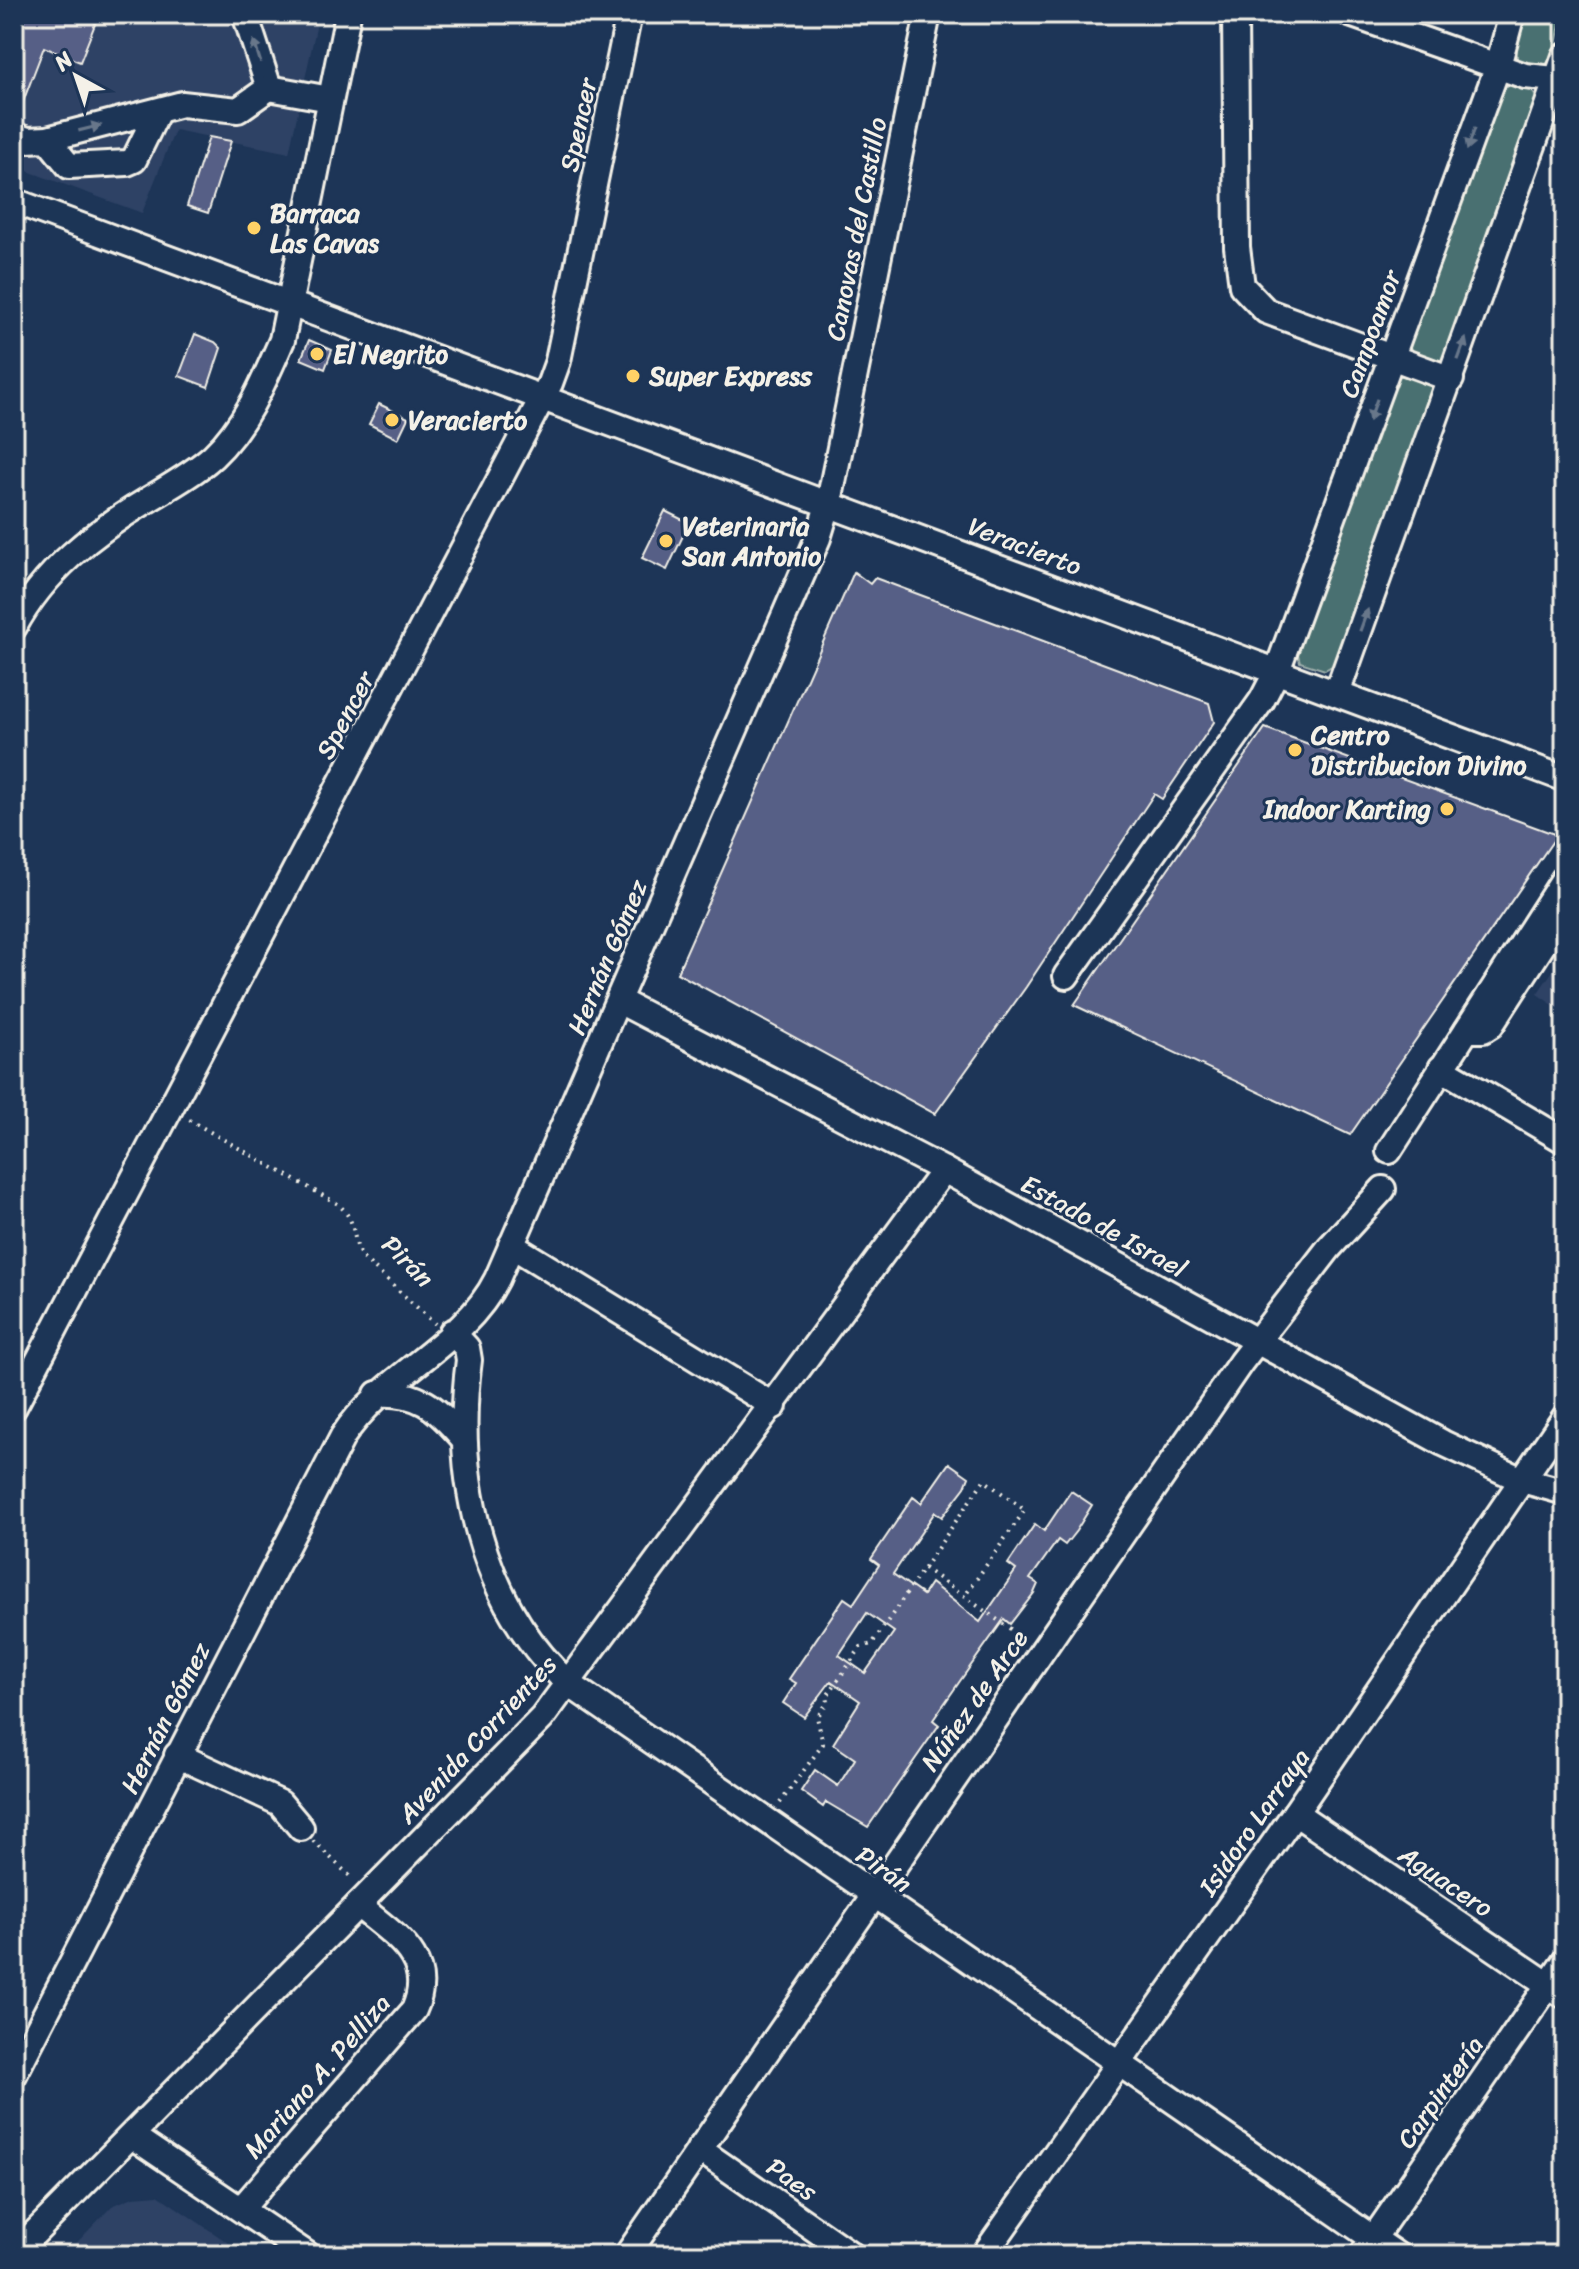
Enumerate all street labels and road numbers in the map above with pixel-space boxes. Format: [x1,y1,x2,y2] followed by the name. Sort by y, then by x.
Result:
[546,73,611,176] street label: Spencer
[812,113,900,345] street label: Canovas del Castillo
[1326,262,1415,404] street label: Campoamor
[961,503,1089,589] street label: Veracierto
[303,661,388,767] street label: Spencer
[554,871,661,1042] street label: Hernán Gómez
[1012,1161,1196,1291] street label: Estado de Israel
[370,1223,446,1299] street label: Pirán
[908,1619,1041,1781] street label: Núñez de Arce
[107,1633,223,1802] street label: Hernán Gómez
[385,1643,568,1835] street label: Avenida Corrientes
[1185,1738,1322,1907] street label: Isidoro Larraya
[1388,1832,1503,1930] street label: Aguacero
[846,1833,922,1905] street label: Pirán
[232,1983,402,2169] street label: Mariano A. Pelliza
[1384,2026,1496,2158] street label: Carpintería
[757,2145,828,2214] street label: Paes

